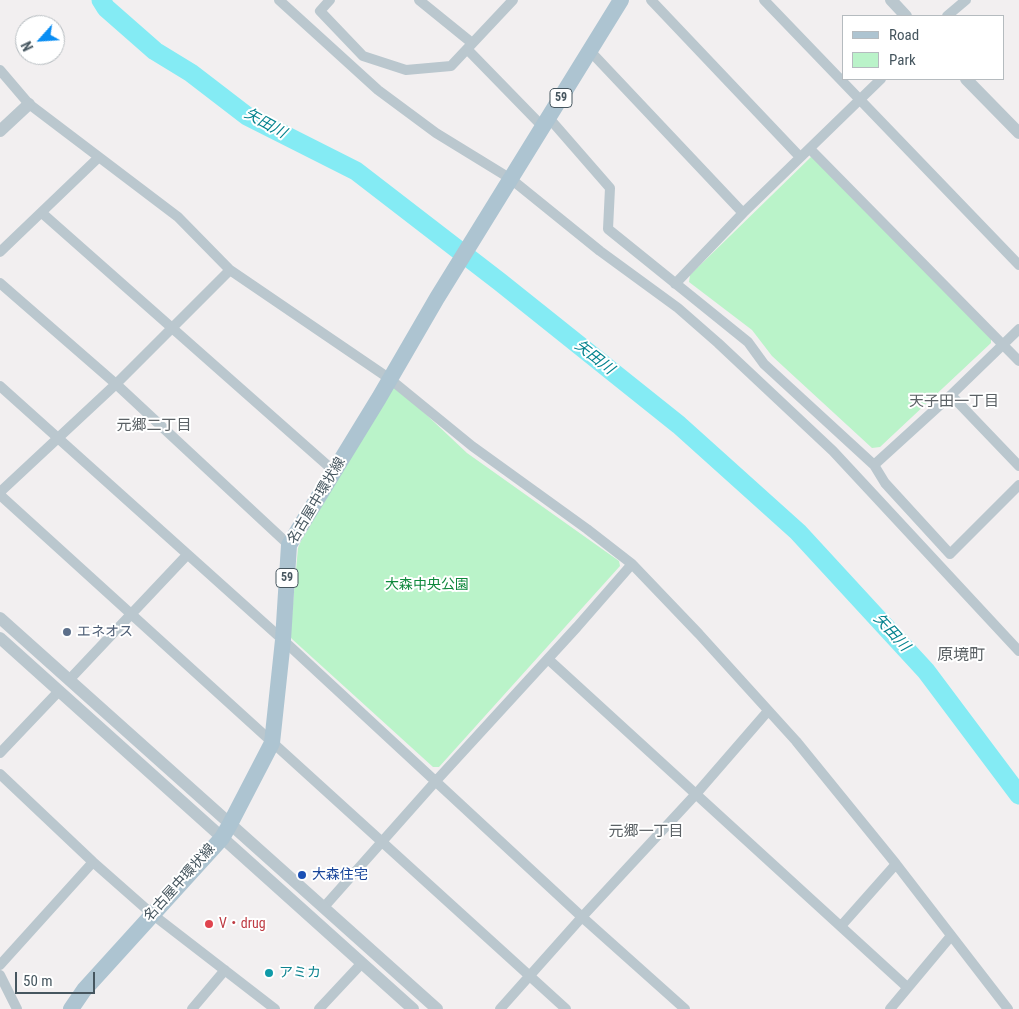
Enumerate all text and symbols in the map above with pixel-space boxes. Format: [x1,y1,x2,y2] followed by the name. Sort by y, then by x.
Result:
[15,15,65,65] north arrow
[842,15,1004,80] legend
[889,26,919,44] text: Road
[18,39,36,54] text: N
[889,51,916,69] text: Park
[550,89,572,108] road number: 59
[241,105,289,143] water label: 矢田川
[571,337,617,379] water label: 矢田川
[909,393,999,411] district label: 天子田一丁目
[117,417,191,435] district label: 元郷二丁目
[285,455,349,547] street label: 名古屋中環状線
[276,568,298,588] road number: 59
[385,577,469,593] park label: 大森中央公園
[869,610,913,656] water label: 矢田川
[77,624,133,640] place label: エネオス
[61,626,73,638] marker: エネオス
[937,646,985,666] district label: 原境町
[609,823,683,841] district label: 元郷一丁目
[141,841,219,925] street label: 名古屋中環状線
[312,867,368,883] place label: 大森住宅
[296,869,308,881] marker: 大森住宅
[219,916,266,932] place label: V・drug
[203,918,215,930] marker: V・drug
[18,962,98,994] scale bar
[279,965,321,981] place label: アミカ
[263,967,275,979] marker: アミカ
[23,972,53,990] text: 50 m

